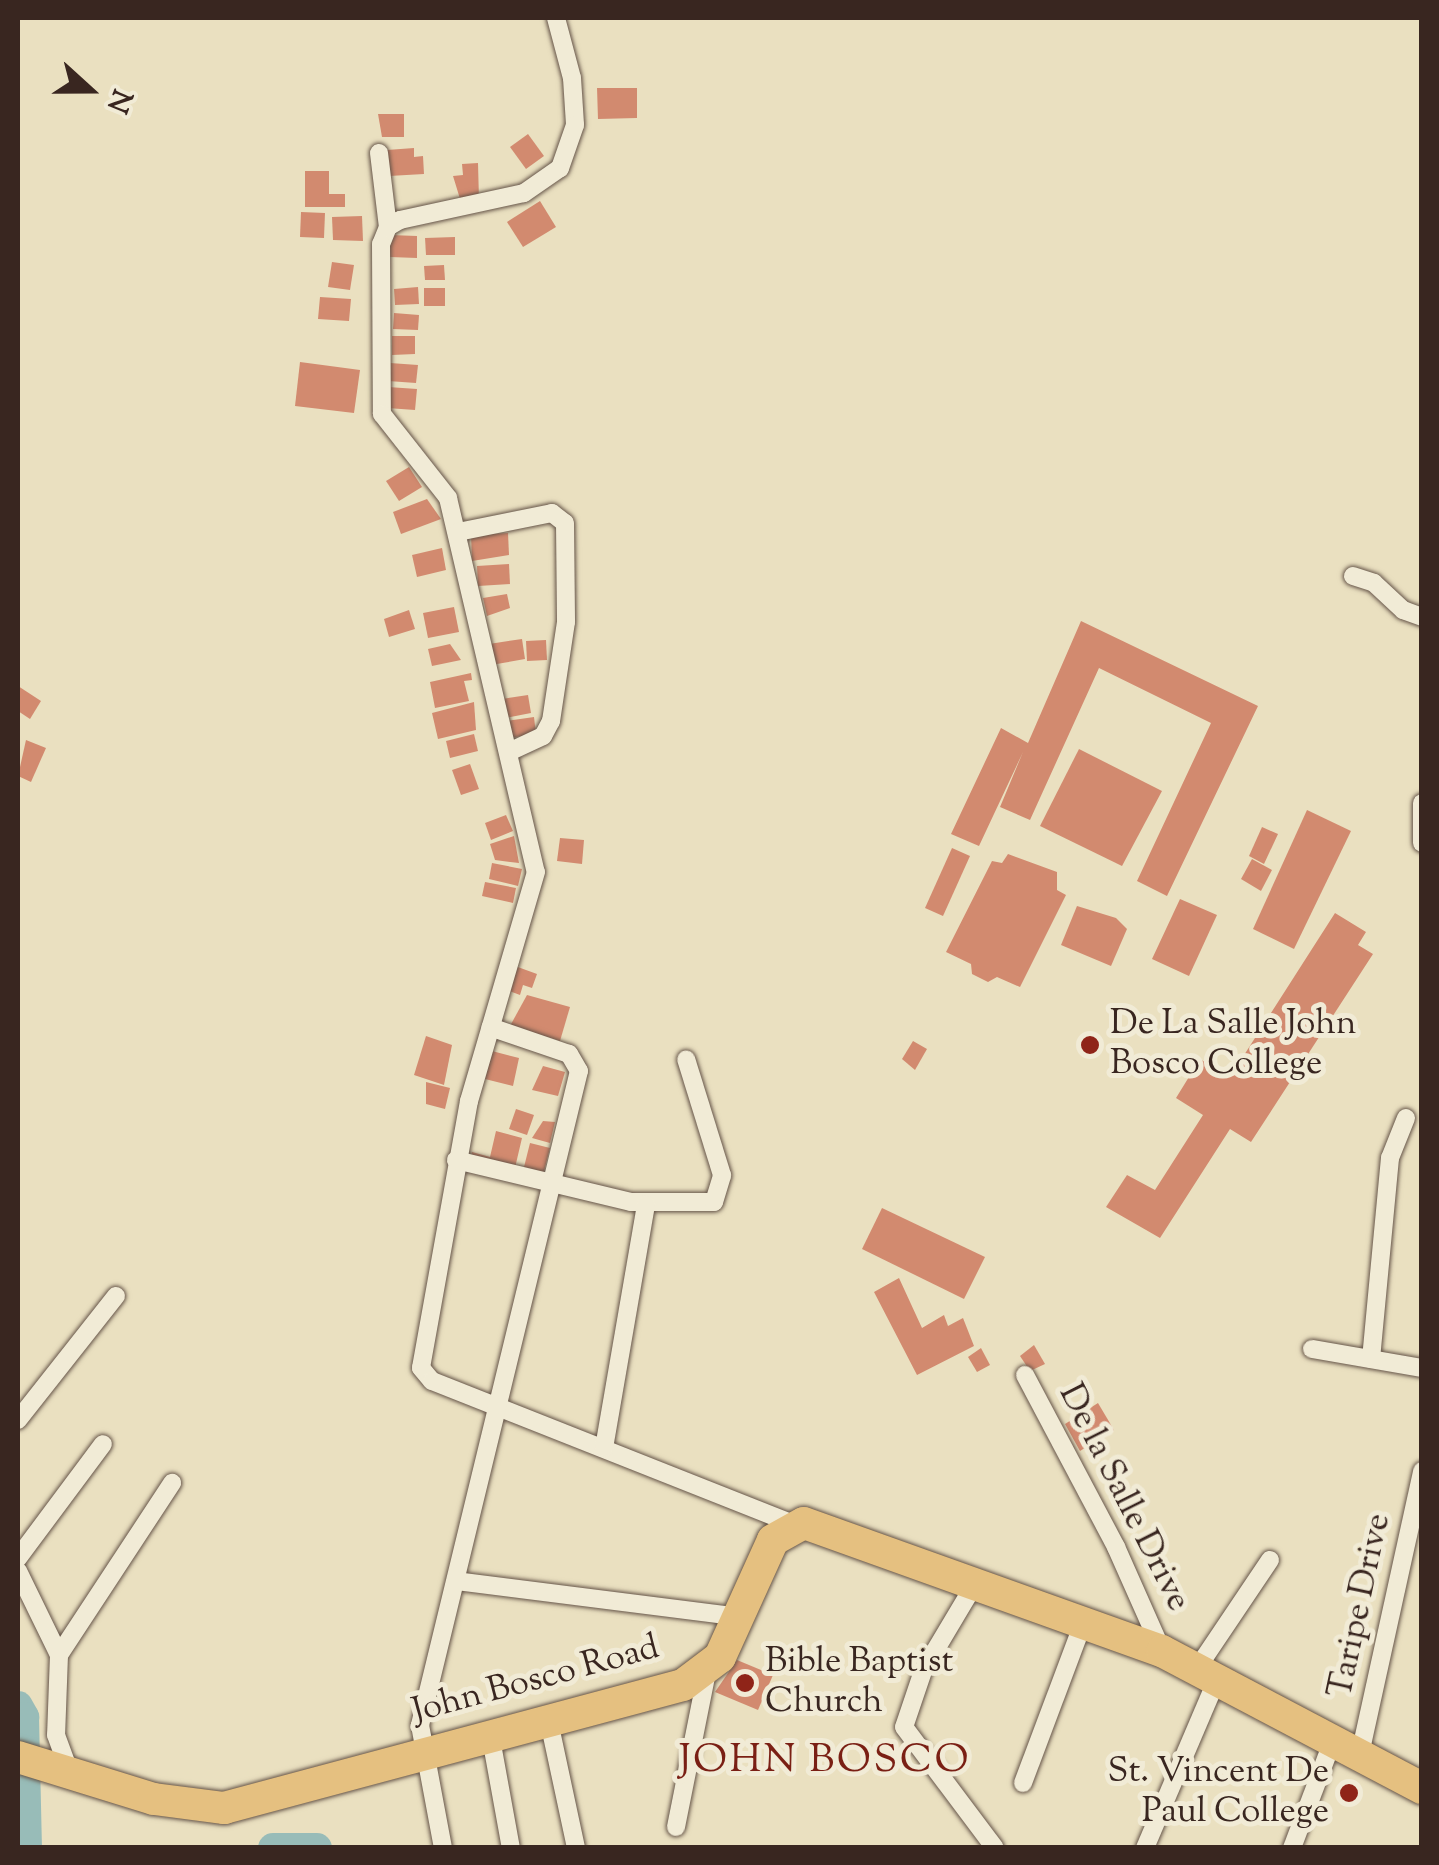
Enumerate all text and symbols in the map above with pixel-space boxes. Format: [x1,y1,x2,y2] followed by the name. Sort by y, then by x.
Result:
[40,40,140,140] north arrow
[95,83,141,118] text: N
[1110,1004,1356,1086] place label: De La Salle John Bosco College
[1079,1034,1101,1056] marker: De La Salle John Bosco College
[1048,1378,1198,1618] street label: De la Salle Drive
[1321,1510,1401,1702] street label: Taripe Drive
[408,1628,664,1734] street label: John Bosco Road
[765,1642,954,1724] place label: Bible Baptist Church
[734,1672,756,1694] marker: Bible Baptist Church
[679,1738,971,1786] district label: JOHN BOSCO
[1108,1752,1329,1834] place label: St. Vincent De Paul College
[1338,1782,1360,1804] marker: St. Vincent De Paul College

